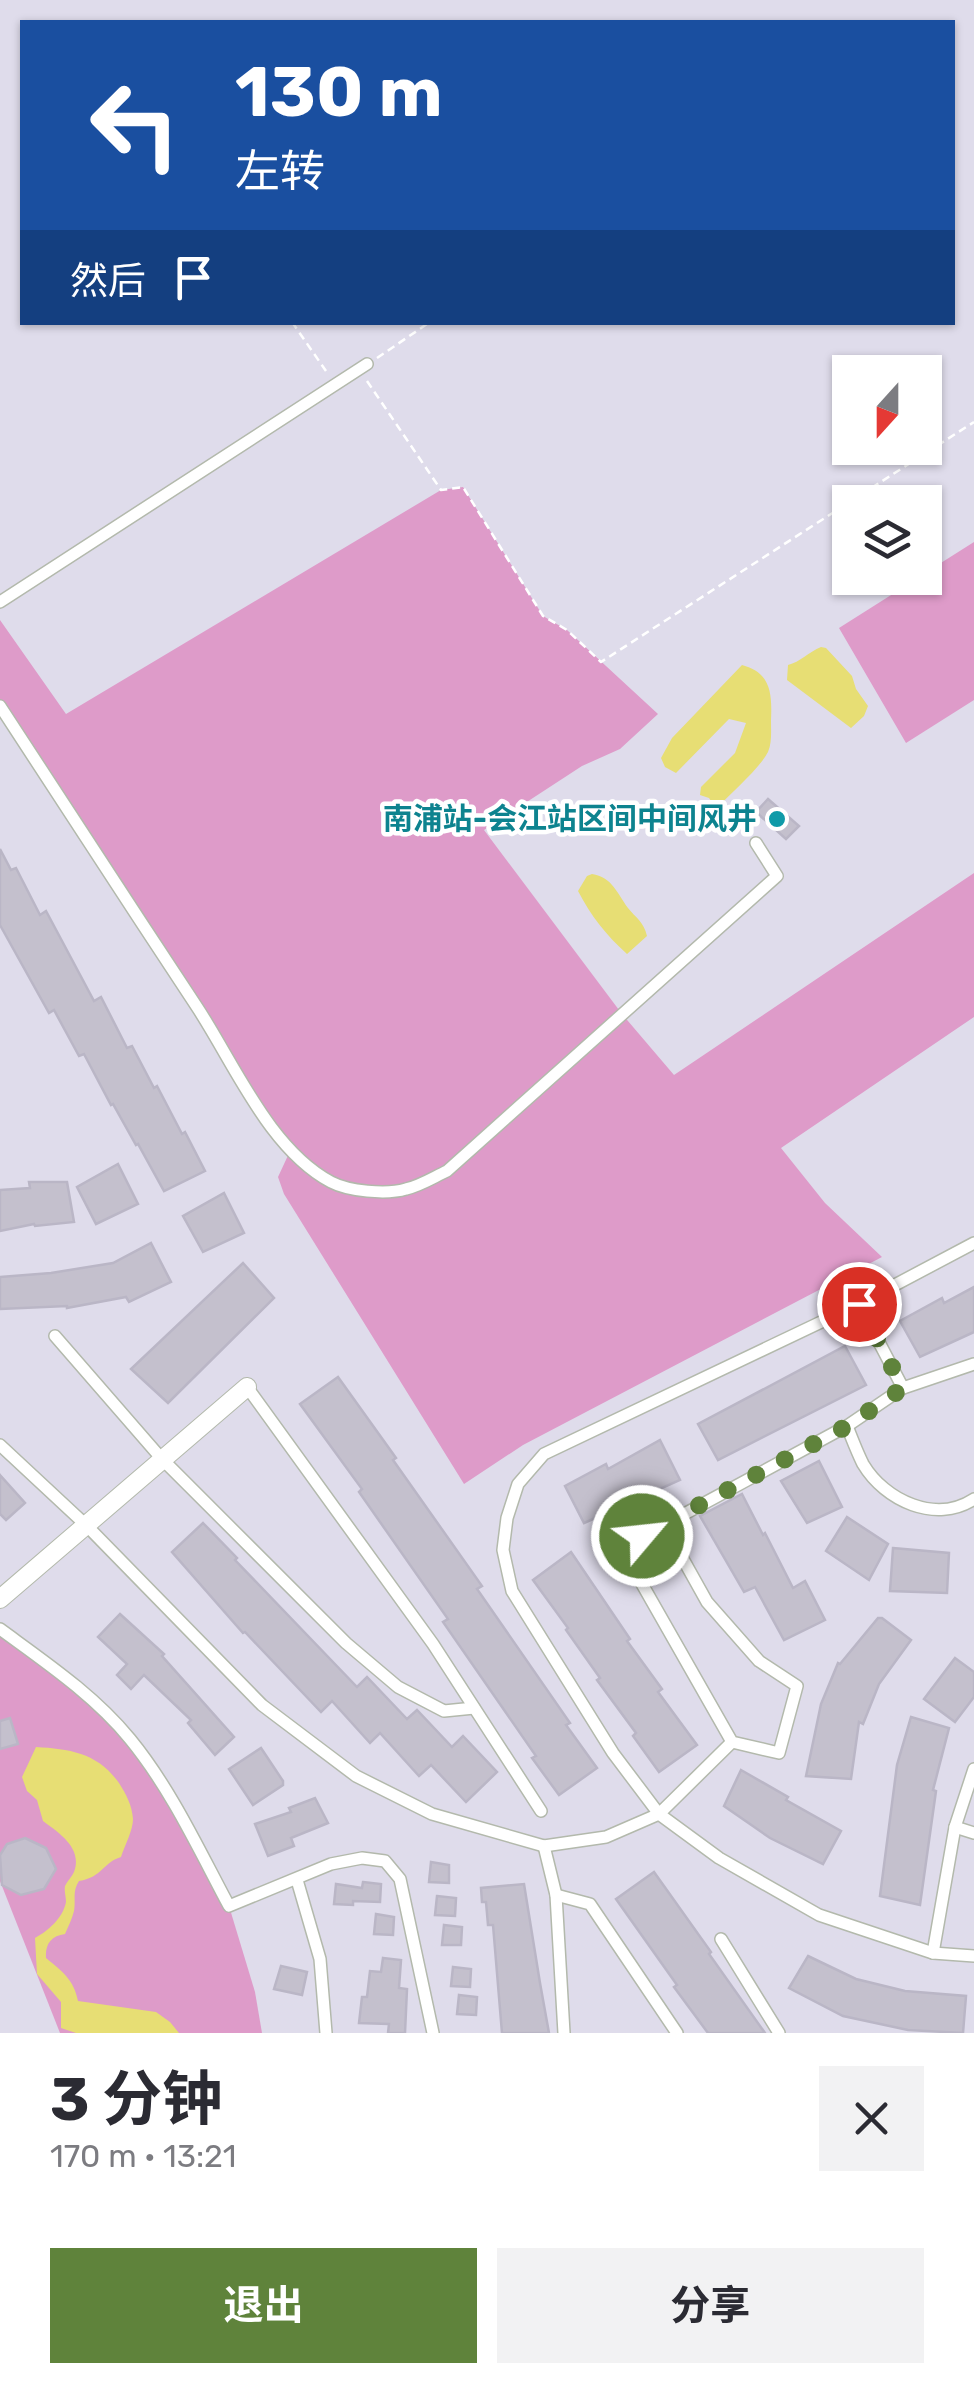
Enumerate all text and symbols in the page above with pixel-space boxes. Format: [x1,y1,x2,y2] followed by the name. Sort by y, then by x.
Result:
[235,51,443,134] text: 130 m
[70,60,200,190] icon: left
[235,145,325,198] text: 左转
[166,250,221,305] icon: arrive
[70,258,146,304] text: 然后
[832,355,942,465] north arrow
[832,355,942,595] map controls
[832,485,942,595] button: layers
[383,801,757,837] place label: 南浦站-会江站区间中间风井
[766,808,788,830] marker: 南浦站-会江站区间中间风井
[817,1262,902,1347] pin
[832,1277,887,1332] icon: arrive
[590,1484,694,1588] position arrow
[50,2064,222,2135] text: 3 分钟
[819,2066,924,2171] button: close
[50,2137,237,2175] text: 170 m · 13:21
[50,2248,477,2363] button: 退出
[497,2248,924,2363] button: 分享

